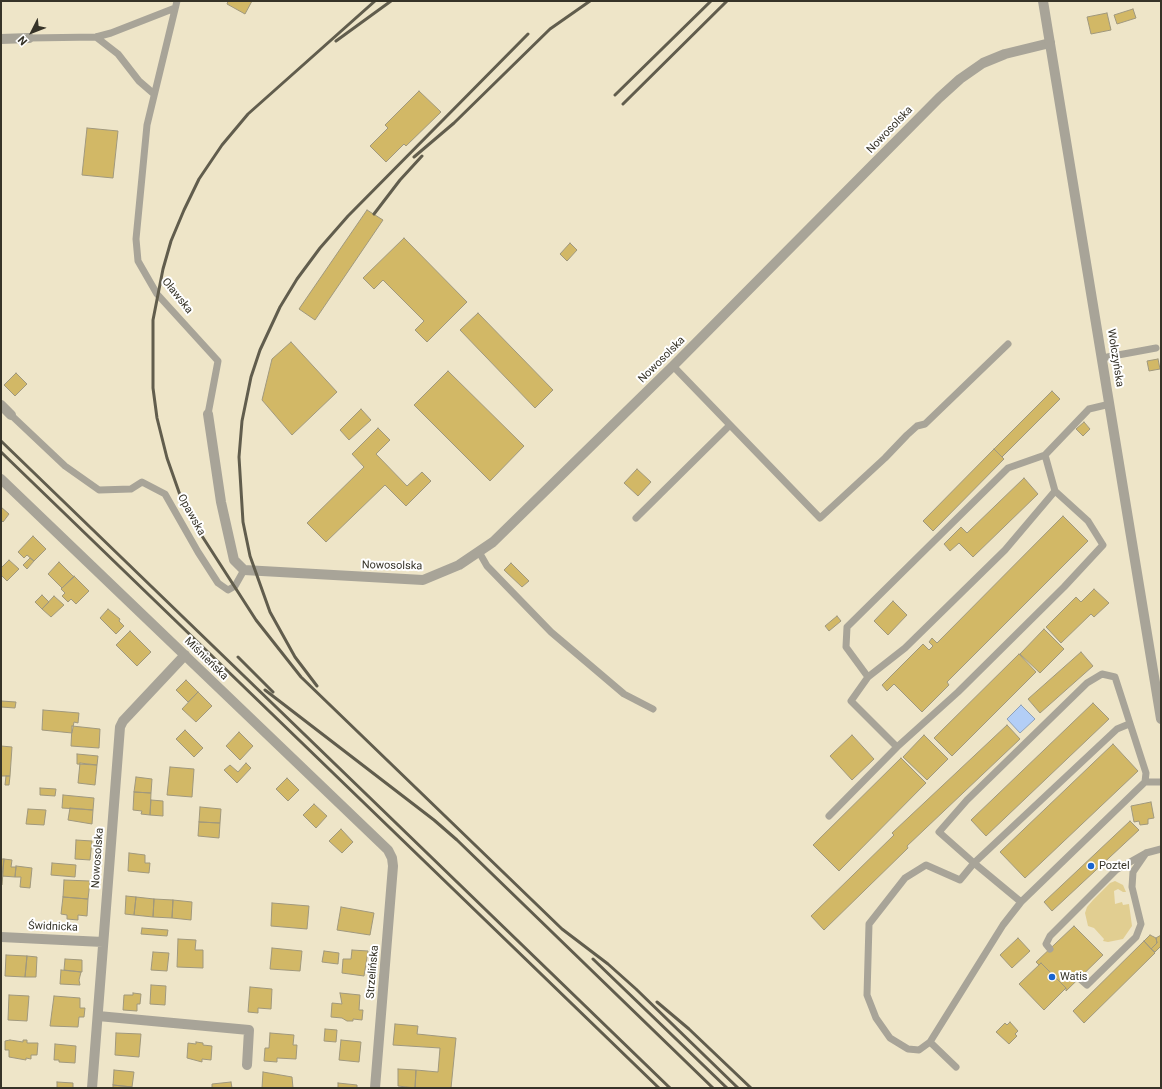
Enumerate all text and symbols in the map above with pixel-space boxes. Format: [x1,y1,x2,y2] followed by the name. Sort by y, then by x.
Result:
[12,12,52,52] north arrow
[15,33,30,48] text: N
[864,104,916,156] street label: Nowosolska
[159,276,195,316] street label: Oławska
[1104,328,1126,388] street label: Wołczyńska
[636,334,688,386] street label: Nowosolska
[174,492,208,538] street label: Opawska
[362,559,422,573] street label: Nowosolska
[181,635,231,683] street label: Miśnieńska
[89,827,107,889] street label: Nowosolska
[1099,859,1130,873] place label: Poztel
[1086,861,1096,871] marker: Poztel
[28,920,78,934] street label: Świdnicka
[364,945,382,999] street label: Strzelińska
[1060,970,1088,984] place label: Watis
[1047,972,1057,982] marker: Watis

